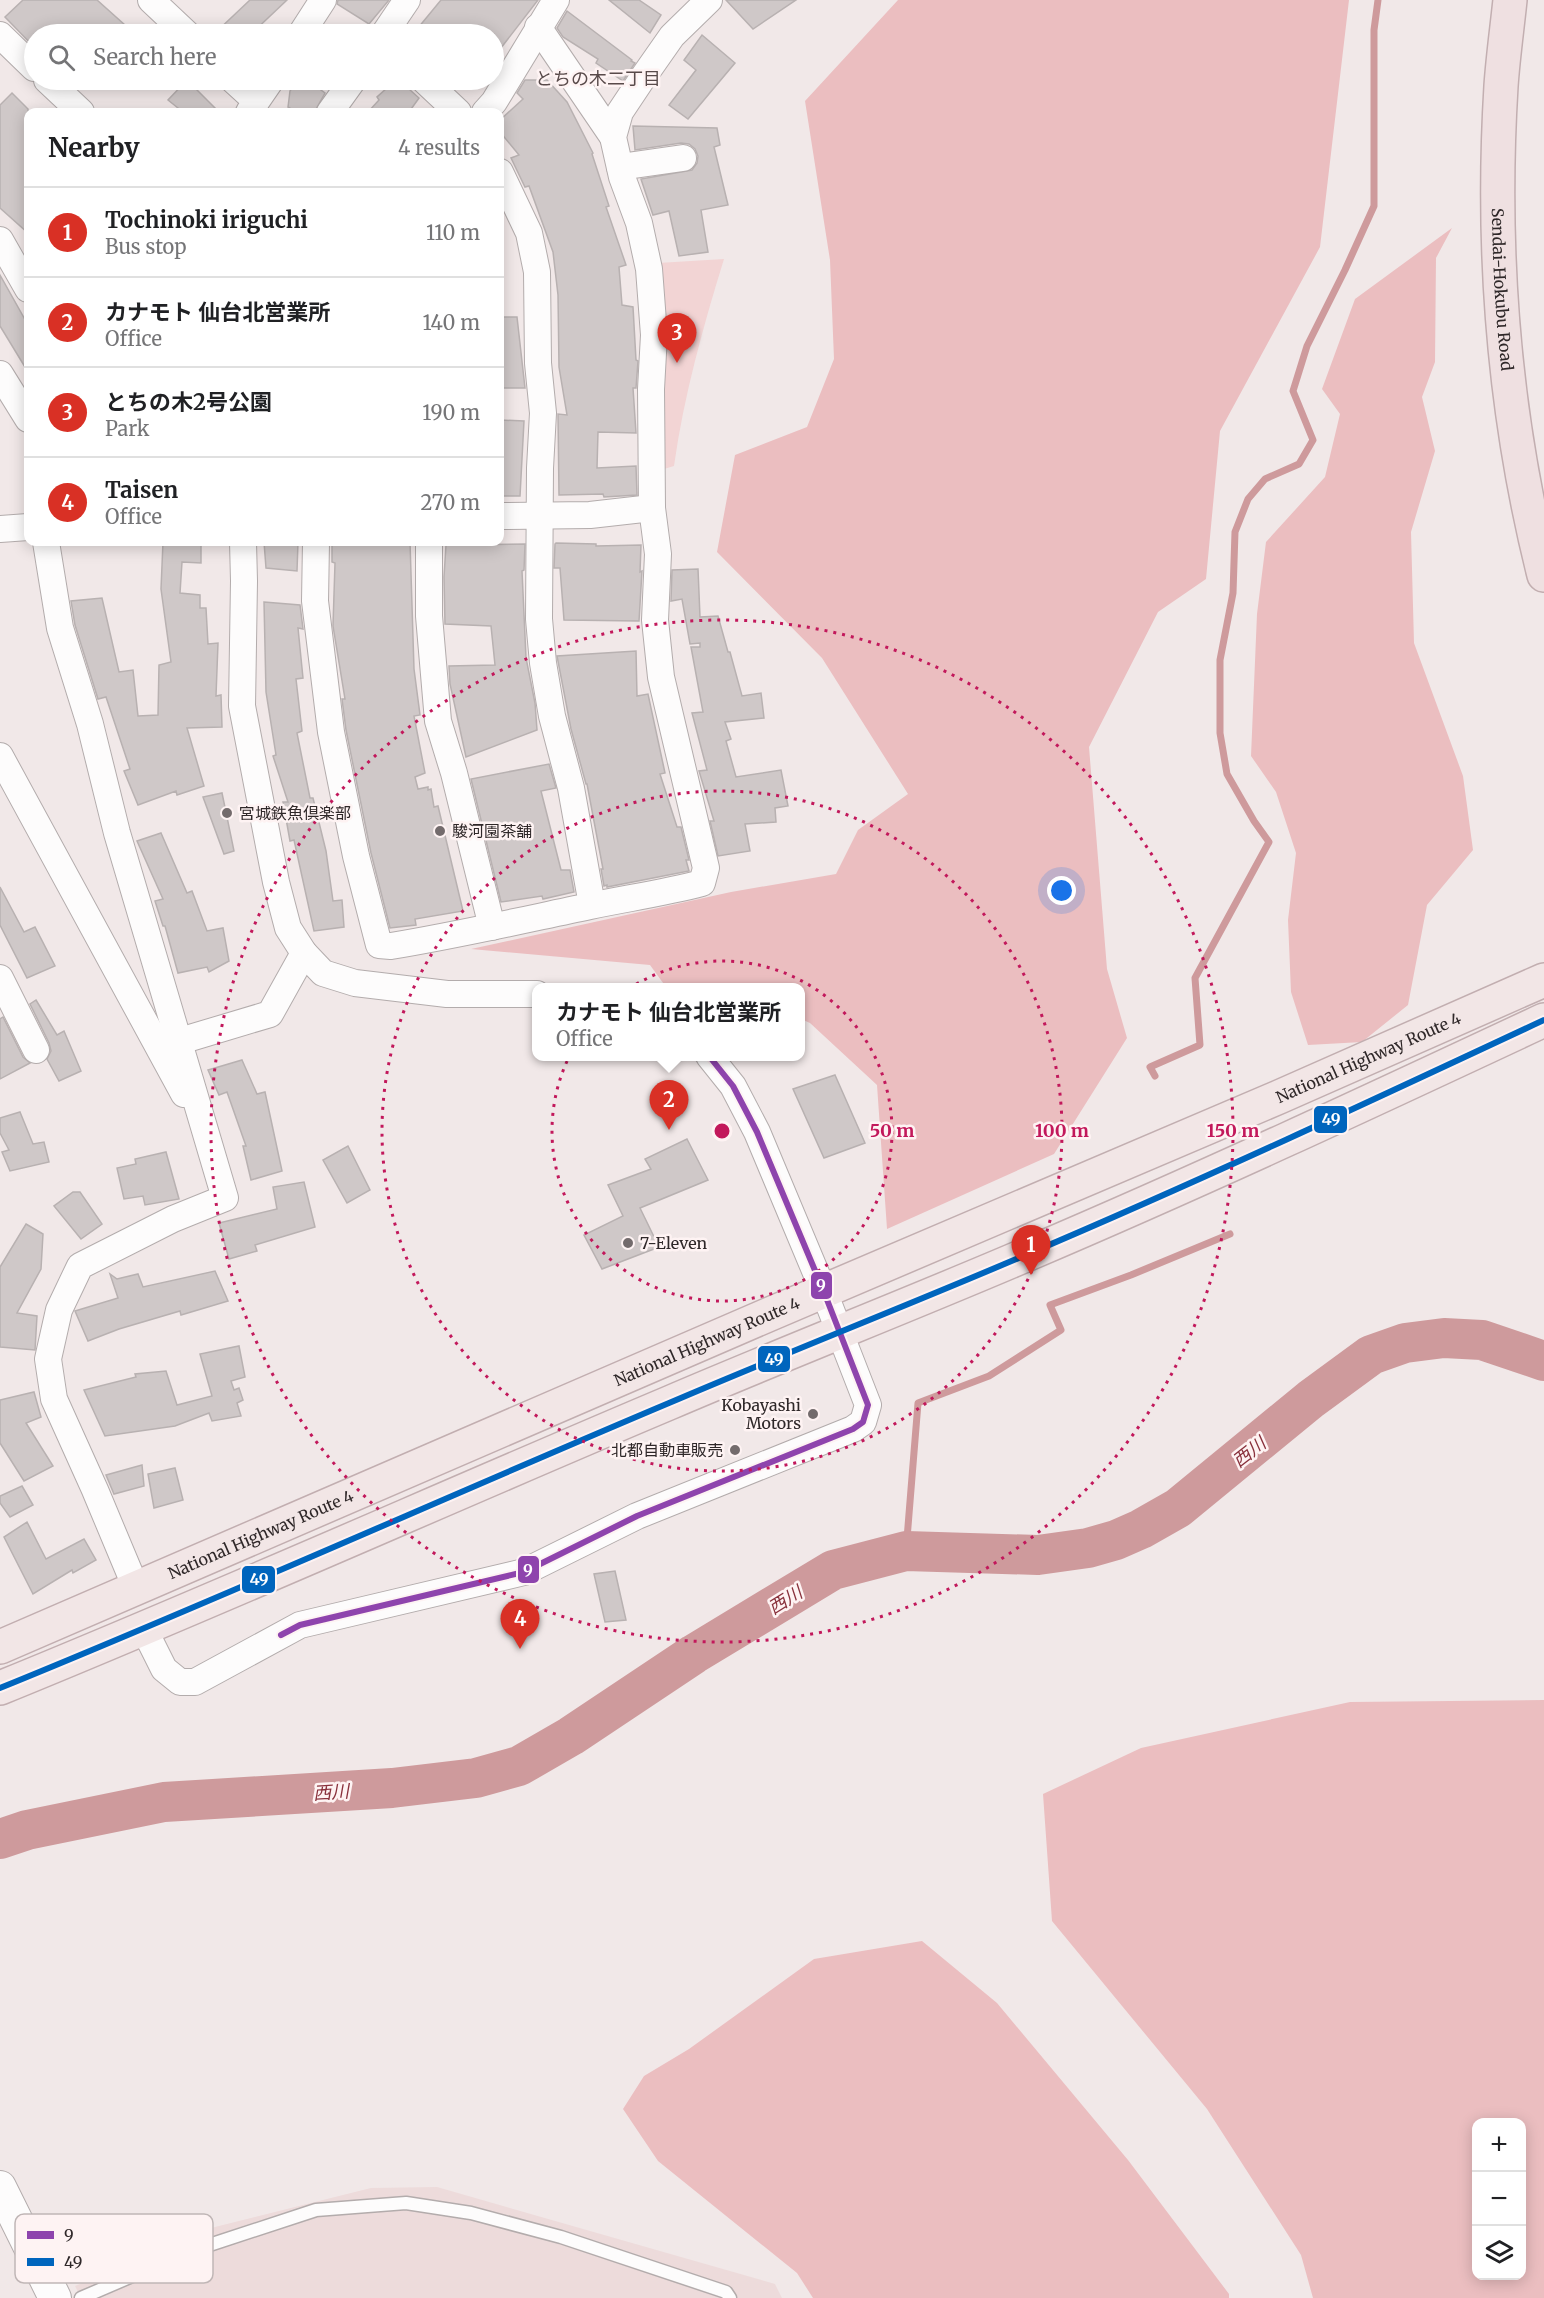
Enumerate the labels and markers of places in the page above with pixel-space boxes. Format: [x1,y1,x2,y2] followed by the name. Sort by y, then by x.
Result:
[658,314,696,363] pin: 3
[239,803,351,823] place label: 宮城鉄魚倶楽部
[220,806,234,820] marker: 宮城鉄魚倶楽部
[452,821,532,841] place label: 駿河園茶舗
[433,824,447,838] marker: 駿河園茶舗
[650,1080,688,1130] pin: 2
[712,1121,732,1141] centre of rings
[1012,1226,1050,1275] pin: 1
[640,1233,708,1253] place label: 7-Eleven
[621,1236,635,1250] marker: 7-Eleven
[721,1395,801,1433] place label: Kobayashi Motors
[806,1407,820,1421] marker: Kobayashi Motors
[611,1440,723,1460] place label: 北都自動車販売
[728,1443,742,1457] marker: 北都自動車販売
[500,1600,540,1649] pin: 4

